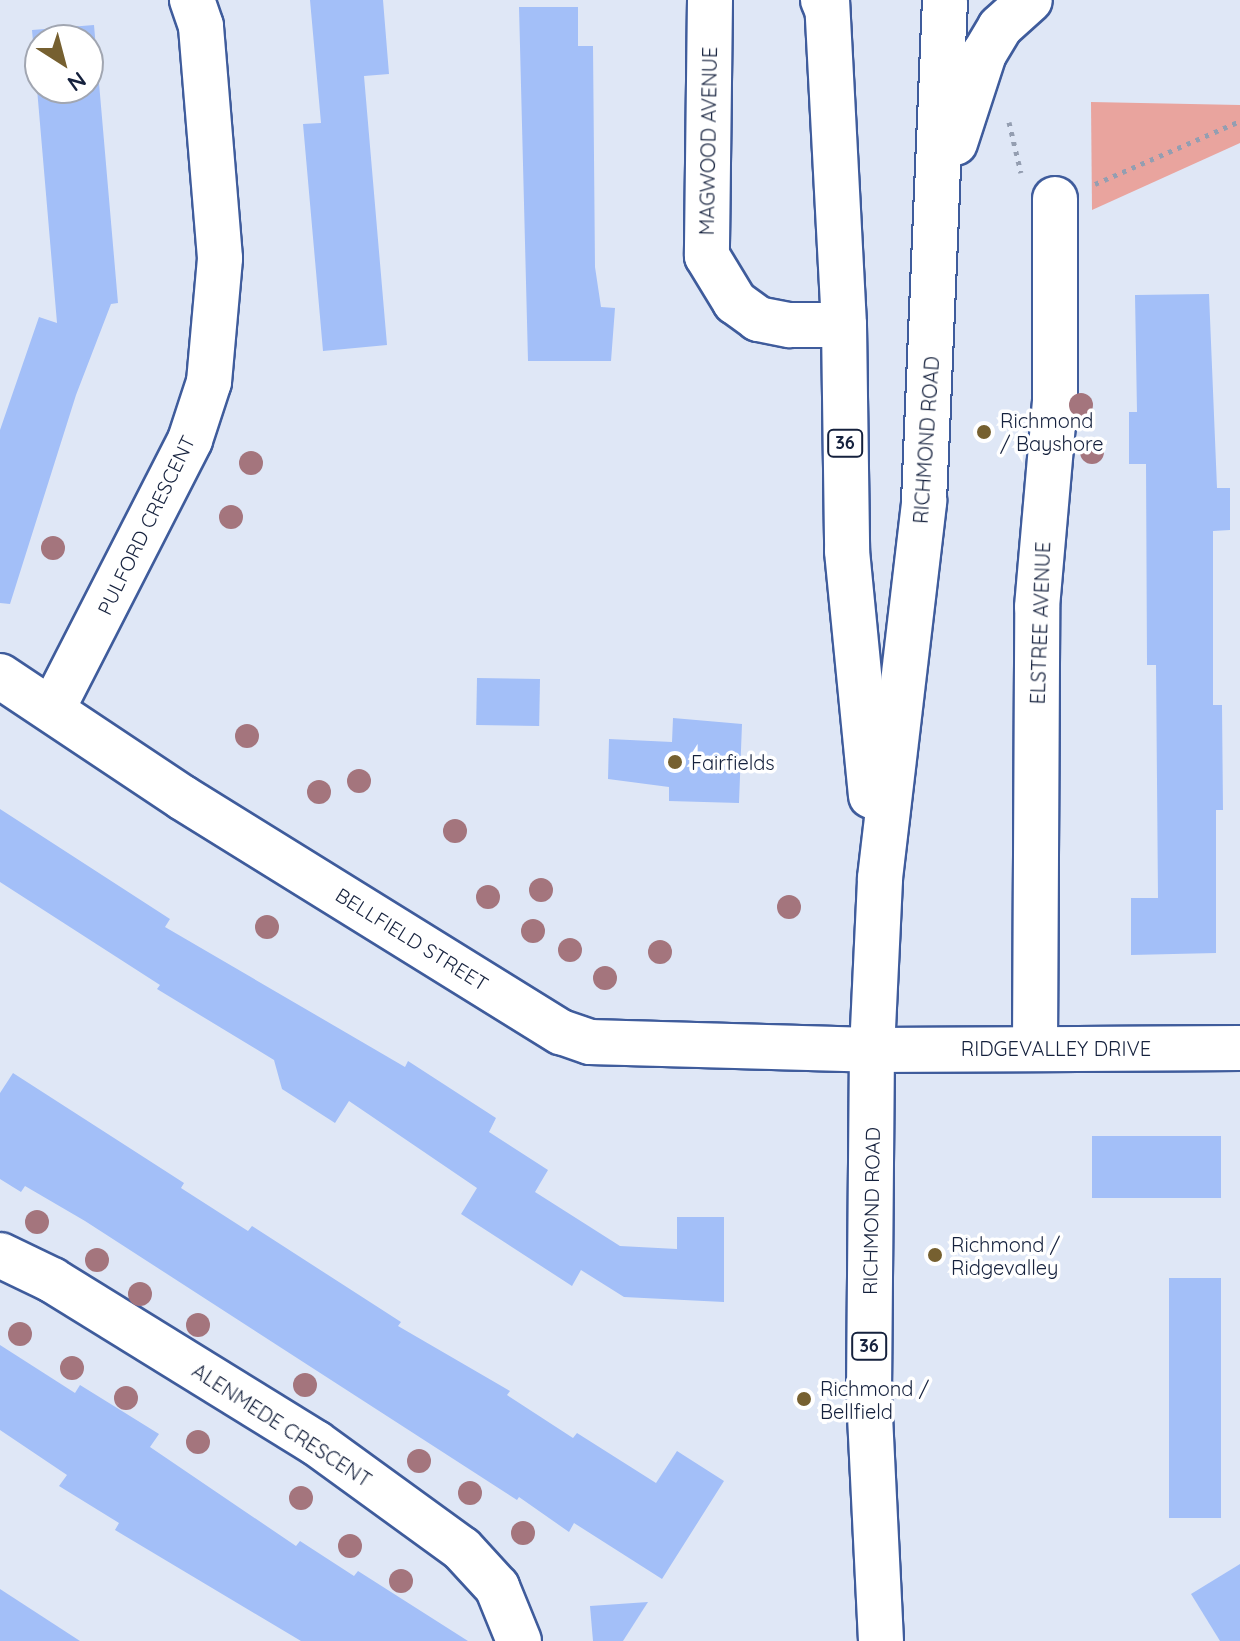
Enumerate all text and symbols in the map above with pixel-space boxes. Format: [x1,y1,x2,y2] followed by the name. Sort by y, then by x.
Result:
[24,24,104,104] north arrow
[694,46,722,236] street label: MAGWOOD AVENUE
[62,66,92,98] text: N
[908,355,944,525] street label: RICHMOND ROAD
[1000,408,1104,455] place label: Richmond / Bayshore
[975,423,993,441] marker: Richmond / Bayshore
[827,429,863,457] road number: 36
[92,431,200,619] street label: PULFORD CRESCENT
[1025,541,1055,705] street label: ELSTREE AVENUE
[691,750,775,774] place label: Fairfields
[666,753,684,771] marker: Fairfields
[331,882,493,996] street label: BELLFIELD STREET
[961,1036,1151,1060] street label: RIDGEVALLEY DRIVE
[858,1127,884,1295] street label: RICHMOND ROAD
[951,1232,1060,1279] place label: Richmond / Ridgevalley
[926,1246,944,1264] marker: Richmond / Ridgevalley
[851,1332,887,1360] road number: 36
[188,1358,376,1492] street label: ALENMEDE CRESCENT
[820,1376,929,1423] place label: Richmond / Bellfield
[795,1390,813,1408] marker: Richmond / Bellfield

